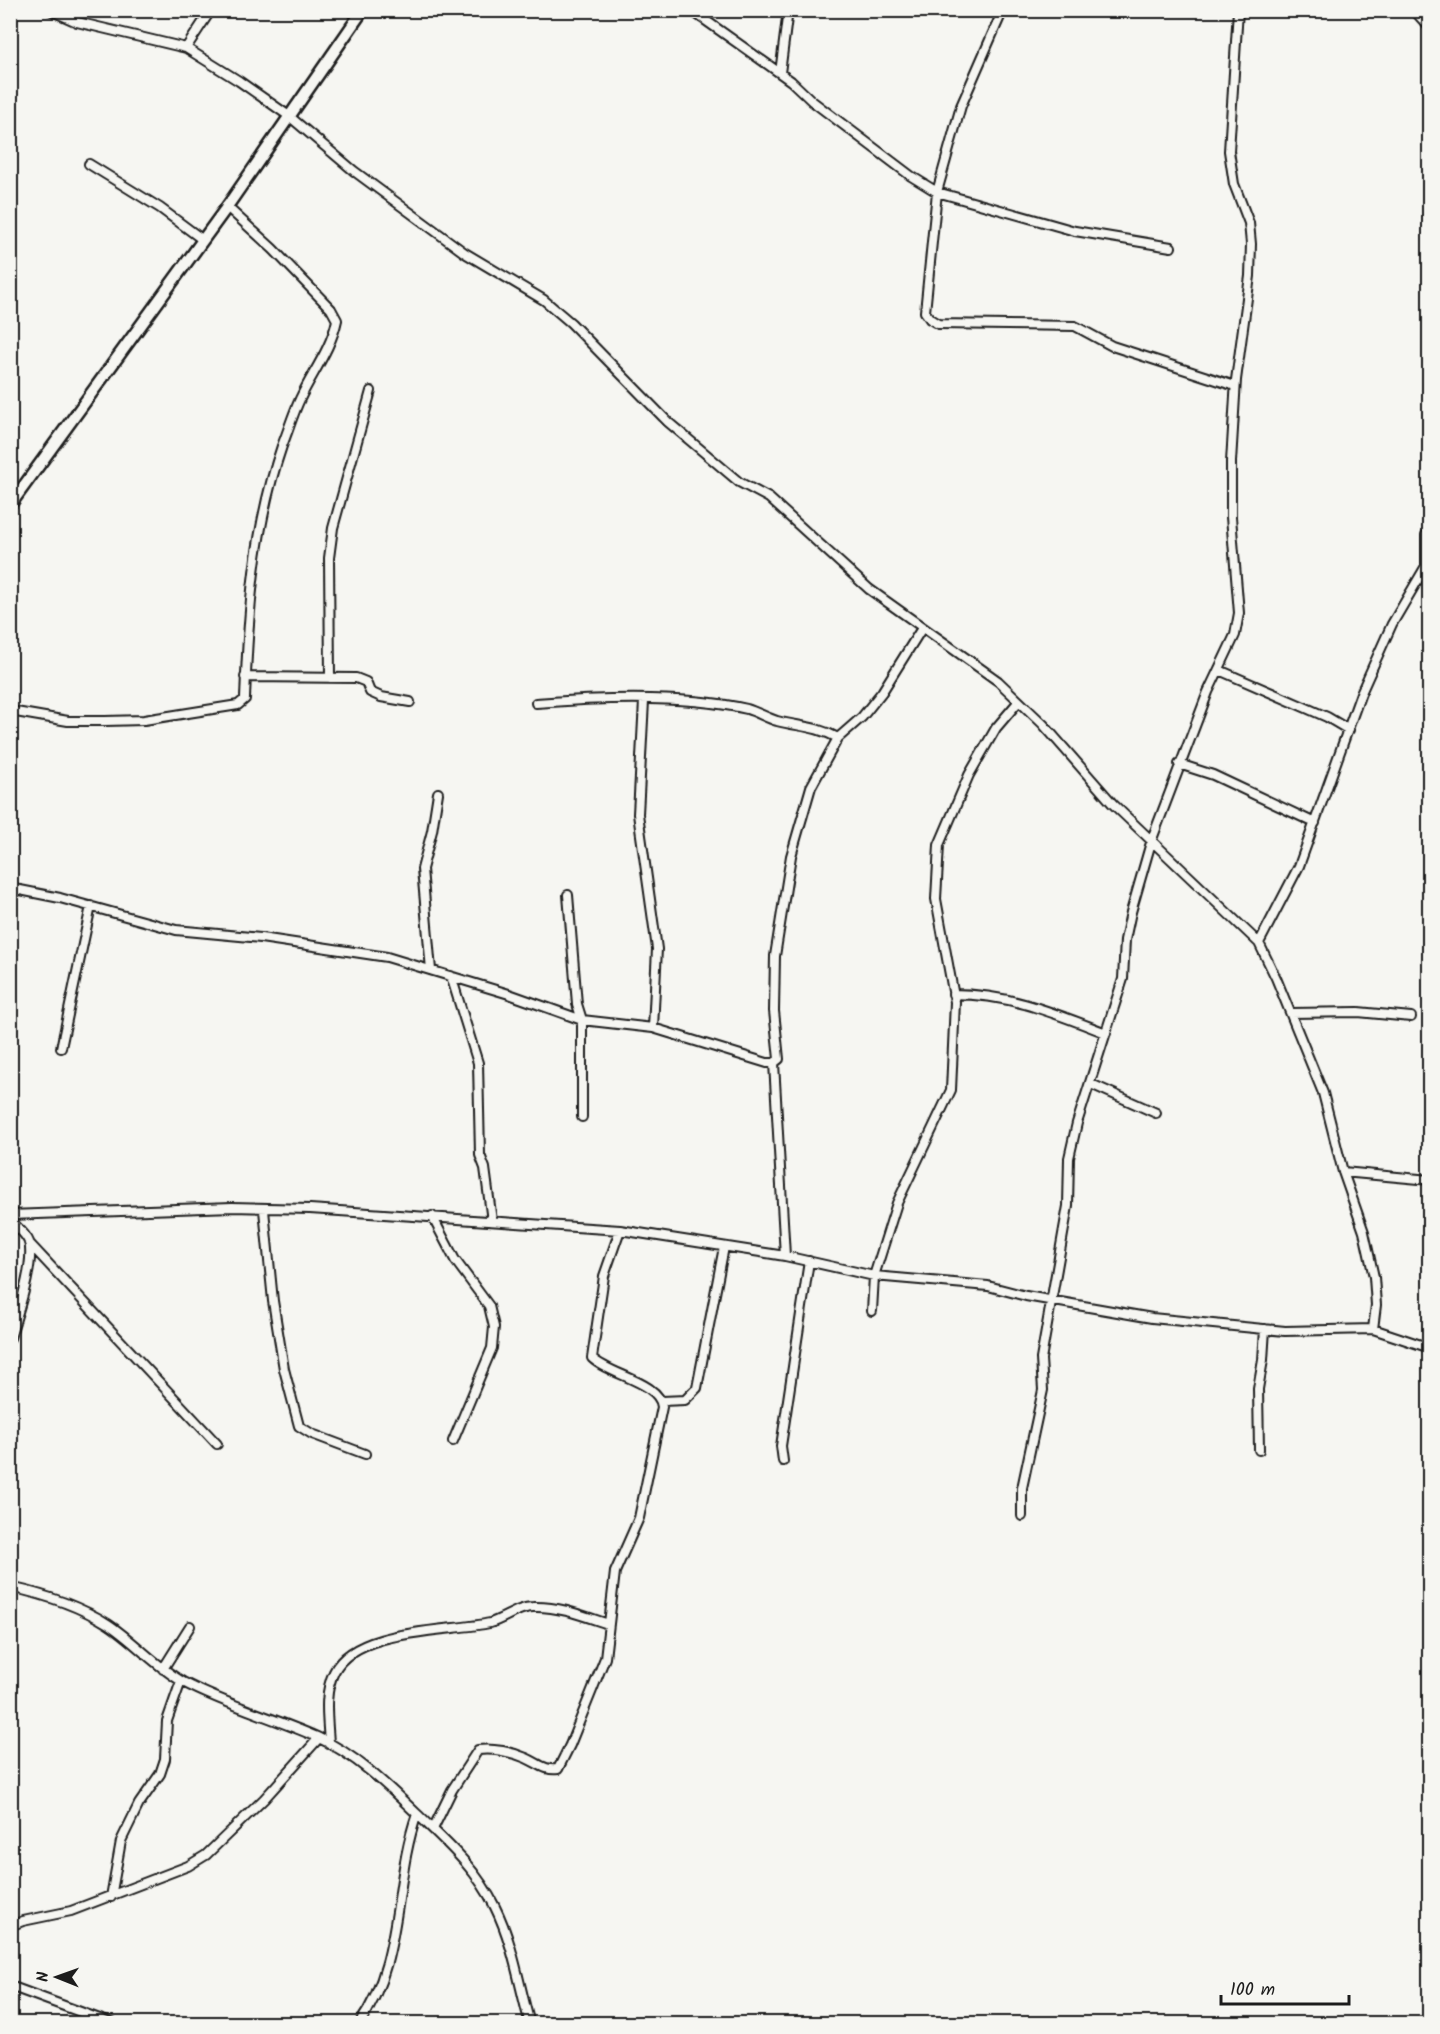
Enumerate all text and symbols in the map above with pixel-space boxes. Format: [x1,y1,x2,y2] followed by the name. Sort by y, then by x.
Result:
[27,1947,87,2007] north arrow
[1221,1968,1348,2006] scale bar
[31,1971,56,1982] text: N
[1230,1976,1275,2005] text: 100 m

